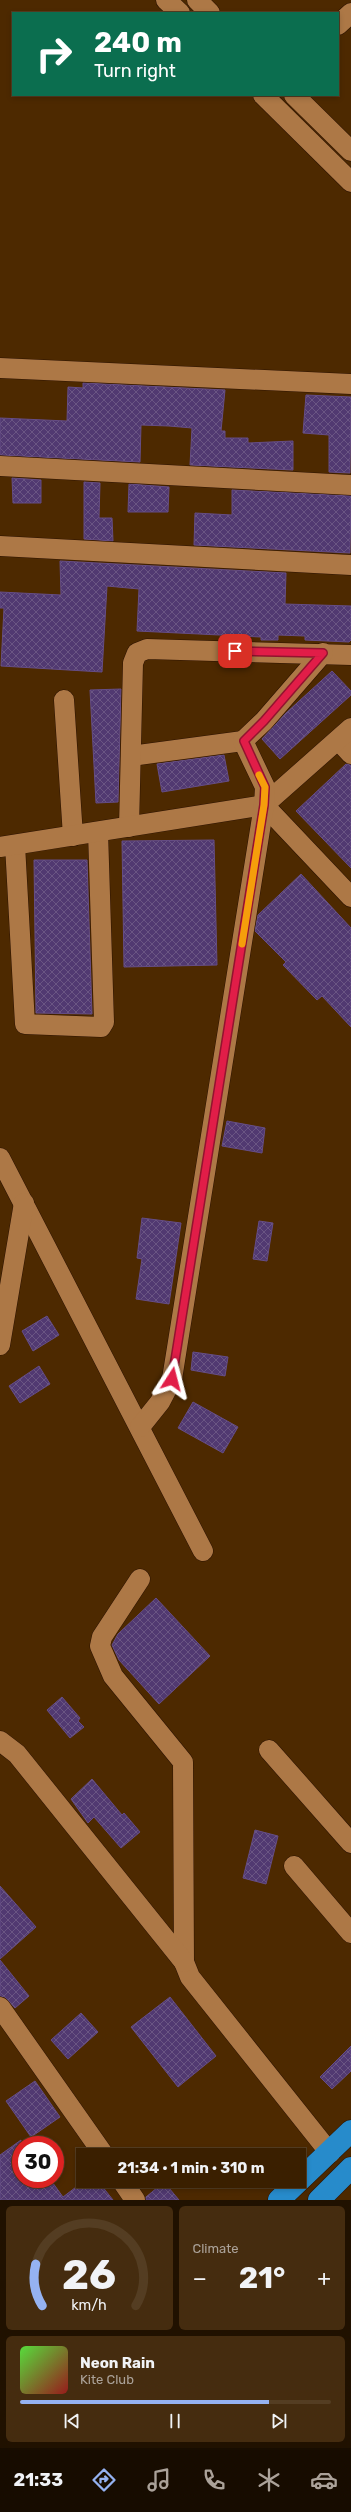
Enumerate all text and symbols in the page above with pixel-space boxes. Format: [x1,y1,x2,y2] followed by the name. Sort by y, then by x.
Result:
[94,26,182,59] text: 240 m
[28,28,80,80] icon: right
[94,60,176,82] text: Turn right
[218,634,252,668] pin
[224,640,246,662] icon: arrive
[151,1358,193,1400] position arrow
[12,2136,64,2188] speed limit sign: 30
[118,2159,265,2177] text: 21:34 · 1 min · 310 m
[193,2241,239,2256] text: Climate
[62,2250,116,2299] text: 26
[239,2260,285,2296] text: 21°
[193,2265,207,2292] text: −
[317,2265,331,2292] text: +
[71,2297,107,2314] text: km/h
[80,2354,155,2372] text: Neon Rain
[80,2372,134,2387] text: Kite Club
[61,2410,83,2432] icon: previous
[164,2410,186,2432] icon: pause
[268,2410,290,2432] icon: next
[90,2466,118,2494] icon: directions
[145,2466,173,2494] icon: music
[200,2466,228,2494] icon: phone
[255,2466,283,2494] icon: climate
[310,2466,338,2494] icon: car
[13,2469,63,2491] text: 21:33

